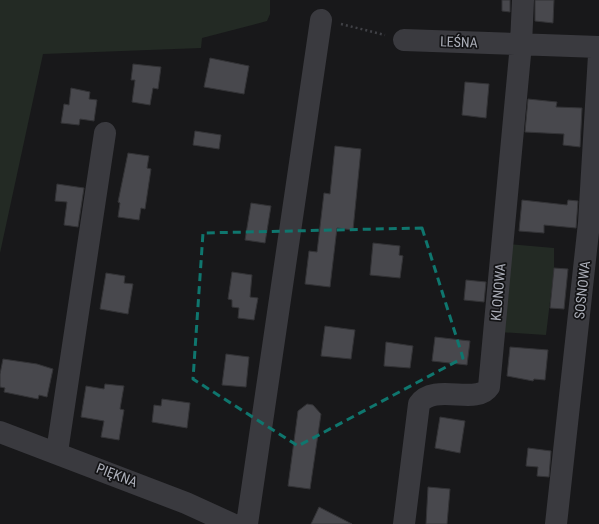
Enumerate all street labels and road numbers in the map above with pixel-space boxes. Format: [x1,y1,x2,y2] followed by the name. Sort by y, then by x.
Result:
[440,32,478,51] street label: LEŚNA
[571,260,593,320] street label: SOSNOWA
[488,263,508,321] street label: KLONOWA
[94,460,140,490] street label: PIĘKNA

